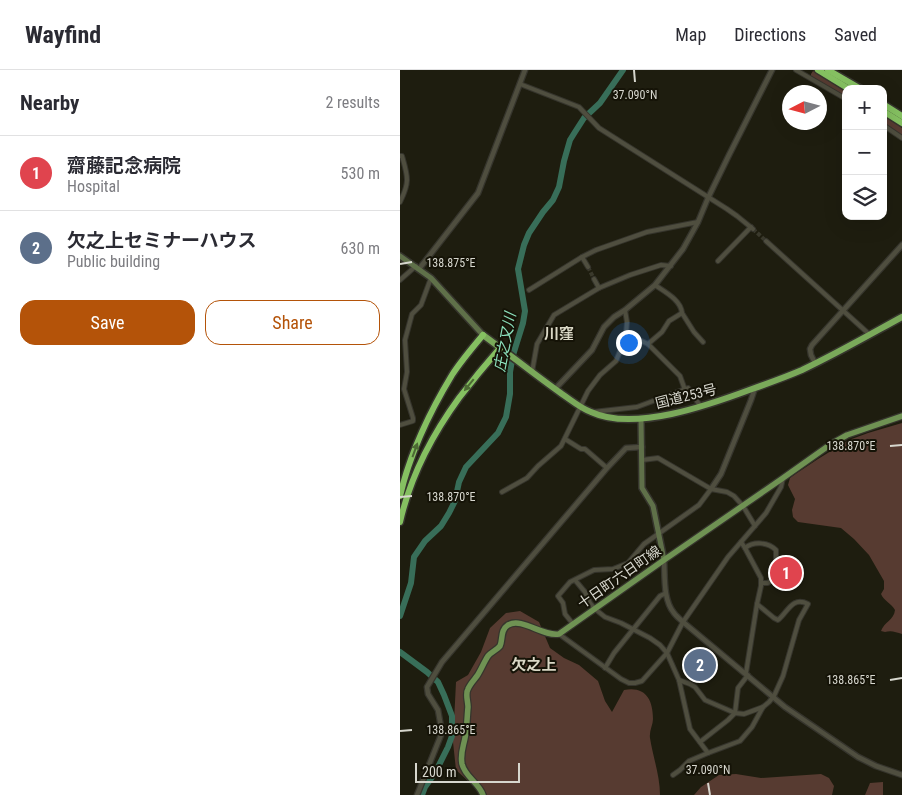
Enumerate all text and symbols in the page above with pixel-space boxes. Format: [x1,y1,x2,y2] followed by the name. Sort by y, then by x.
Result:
[25,21,101,49] text: Wayfind
[675,24,706,45] text: Map
[734,24,806,45] text: Directions
[834,24,877,45] text: Saved
[782,85,827,130] north arrow
[842,85,887,220] map controls
[842,85,887,130] button: +
[613,88,657,102] text: 37.090°N
[20,91,79,115] text: Nearby
[325,93,380,112] text: 2 results
[842,130,887,175] button: −
[67,154,181,177] text: 齋藤記念病院
[32,164,40,183] text: 1
[341,164,380,183] text: 530 m
[842,175,887,220] button: layers
[67,177,120,196] text: Hospital
[67,229,257,252] text: 欠之上セミナーハウス
[32,239,40,258] text: 2
[341,239,380,258] text: 630 m
[67,252,160,271] text: Public building
[426,256,476,270] text: 138.875°E
[20,300,195,345] button: Save
[205,300,380,345] button: Share
[490,309,520,373] water label: 庄之又川
[544,325,574,343] district label: 川窪
[616,330,642,356] your location
[463,378,474,391] one-way arrow
[654,381,718,411] street label: 国道253号
[826,439,876,453] text: 138.870°E
[412,442,419,457] one-way arrow
[426,490,476,504] text: 138.870°E
[574,542,664,612] street label: 十日町六日町線
[770,554,802,592] pin: 1
[684,646,716,684] pin: 2
[511,656,557,674] district label: 欠之上
[826,673,876,687] text: 138.865°E
[426,723,476,737] text: 138.865°E
[415,760,520,783] scale bar
[686,763,730,777] text: 37.090°N
[422,764,457,780] text: 200 m

